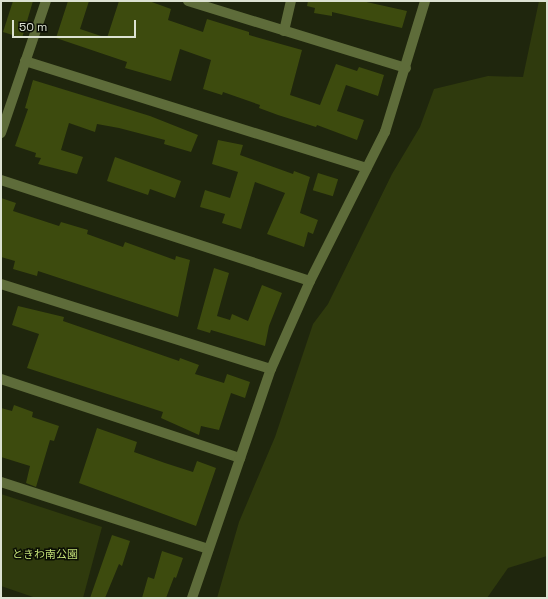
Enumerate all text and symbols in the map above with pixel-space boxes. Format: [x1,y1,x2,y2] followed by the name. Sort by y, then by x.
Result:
[14,12,138,38] scale bar
[19,19,47,35] text: 50 m
[12,547,78,561] park label: ときわ南公園

